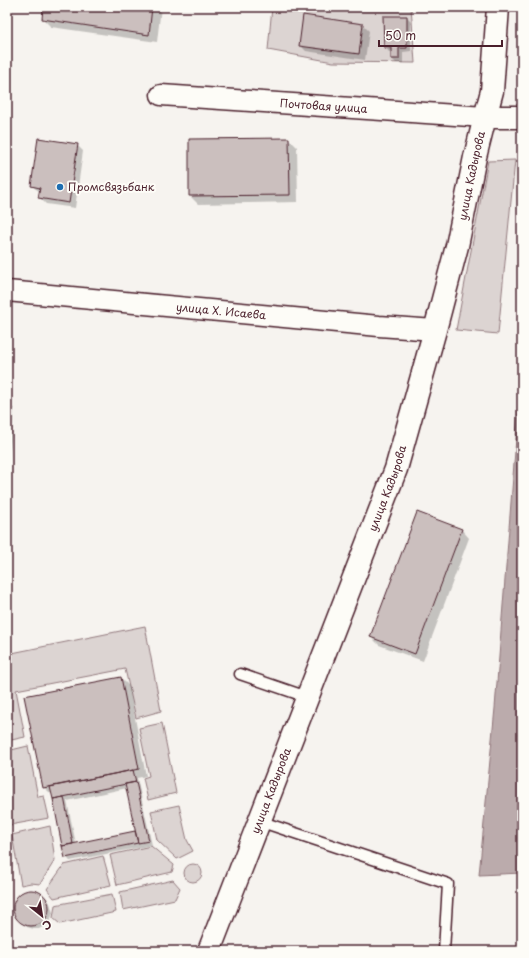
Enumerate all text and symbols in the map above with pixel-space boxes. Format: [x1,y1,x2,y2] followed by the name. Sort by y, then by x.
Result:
[379,22,502,48] scale bar
[385,26,416,44] text: 50 m
[279,94,368,117] street label: Почтовая улица
[453,129,489,222] street label: улица Кадырова
[68,178,155,195] place label: Промсвязьбанк
[55,182,65,192] marker: Промсвязьбанк
[175,298,267,323] street label: улица Х. Исаева
[364,443,410,534] street label: улица Кадырова
[246,745,295,836] street label: улица Кадырова
[22,896,62,936] north arrow
[39,916,55,935] text: С

